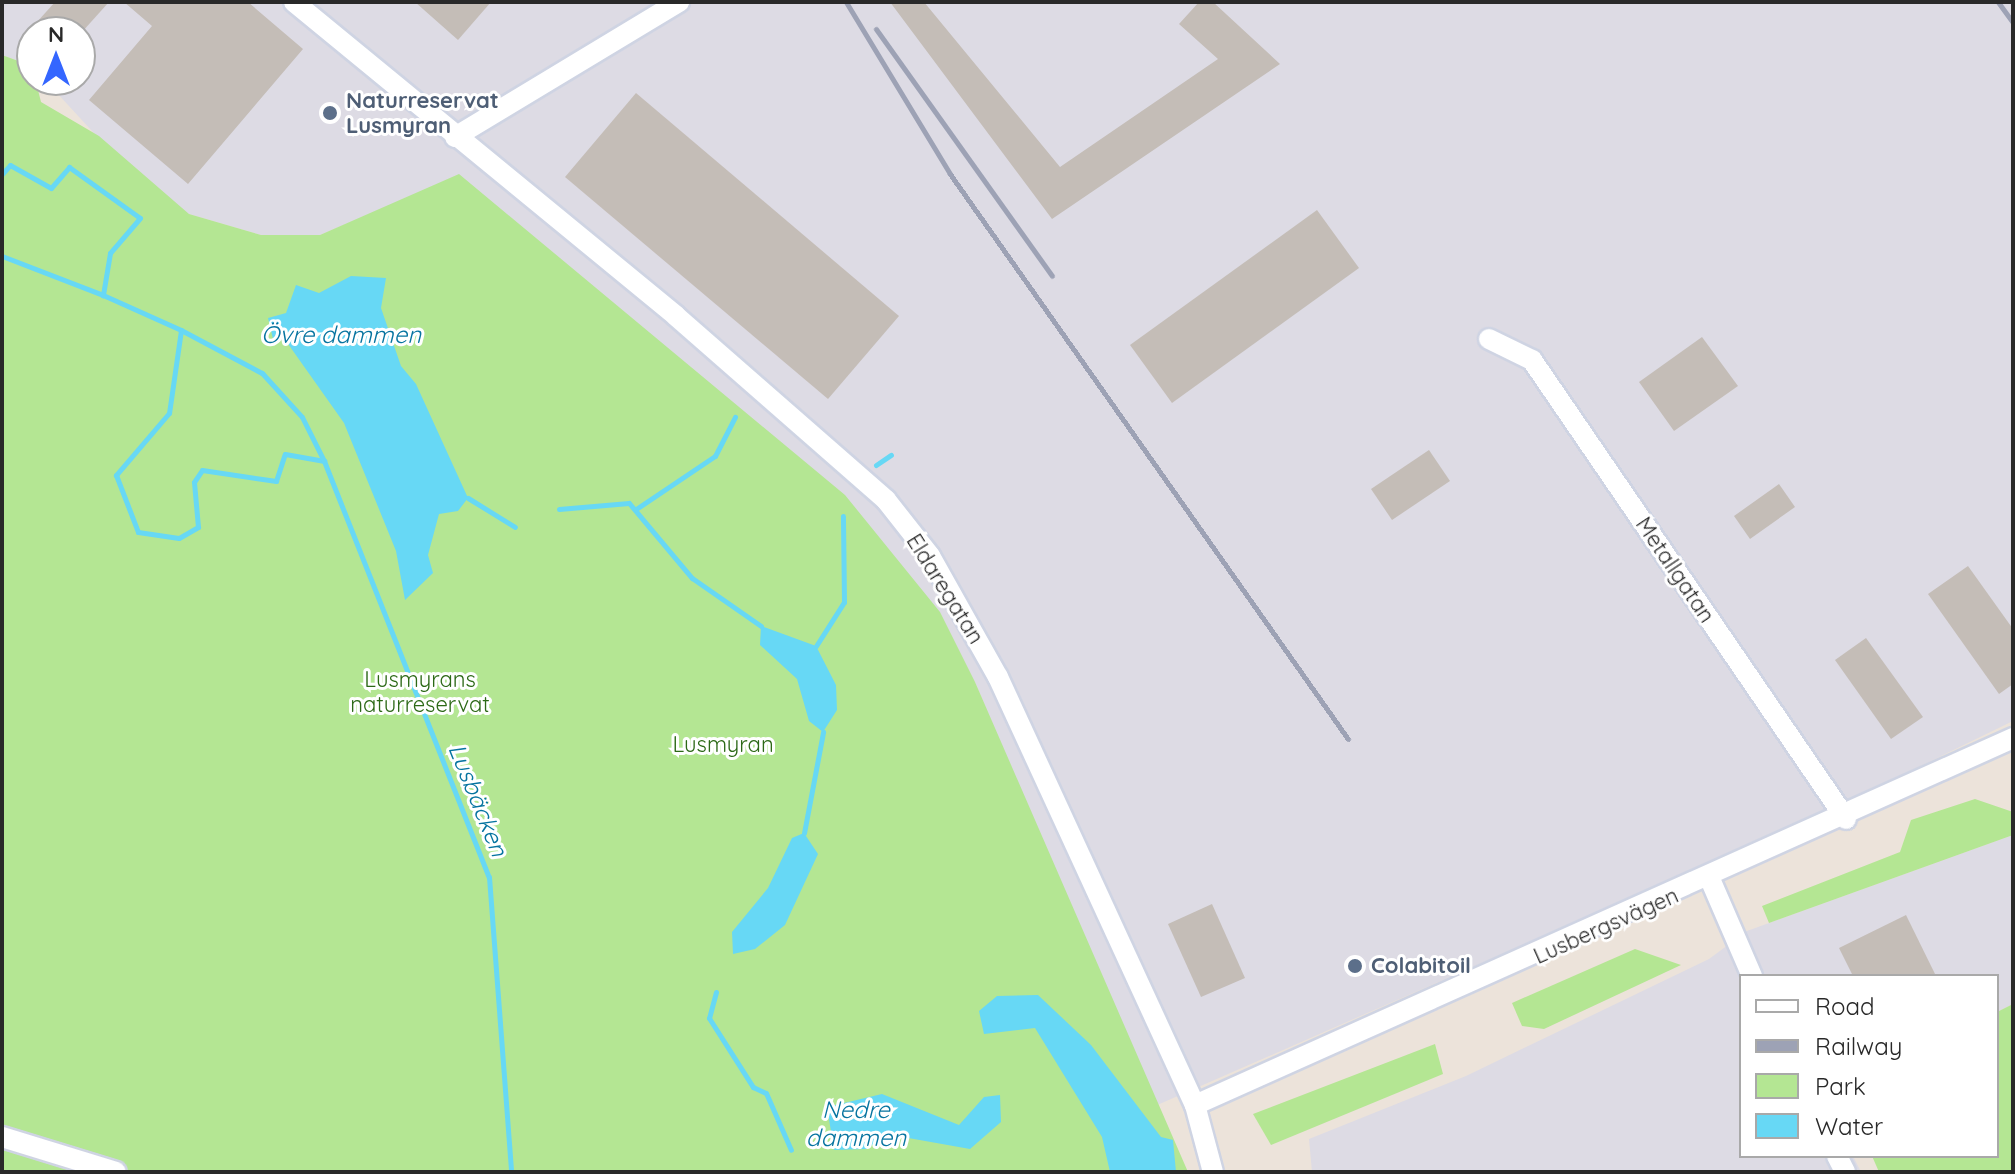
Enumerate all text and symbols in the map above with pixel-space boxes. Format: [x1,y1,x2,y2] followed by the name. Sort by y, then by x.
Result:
[16,16,96,96] north arrow
[48,20,64,48] text: N
[346,87,499,138] place label: Naturreservat Lusmyran
[321,104,339,122] marker: Naturreservat Lusmyran
[261,321,421,349] water label: Övre dammen
[1630,512,1720,628] street label: Metallgatan
[901,529,989,649] street label: Eldaregatan
[350,666,490,718] park label: Lusmyrans naturreservat
[672,732,774,758] park label: Lusmyran
[442,739,514,861] water label: Lusbäcken
[1530,882,1682,970] street label: Lusbergsvägen
[1371,953,1471,979] place label: Colabitoil
[1346,957,1364,975] marker: Colabitoil
[1739,974,1999,1158] legend
[1815,991,1875,1021] text: Road
[1815,1031,1902,1061] text: Railway
[1815,1071,1866,1101] text: Park
[806,1096,906,1152] water label: Nedre dammen
[1815,1111,1883,1141] text: Water

